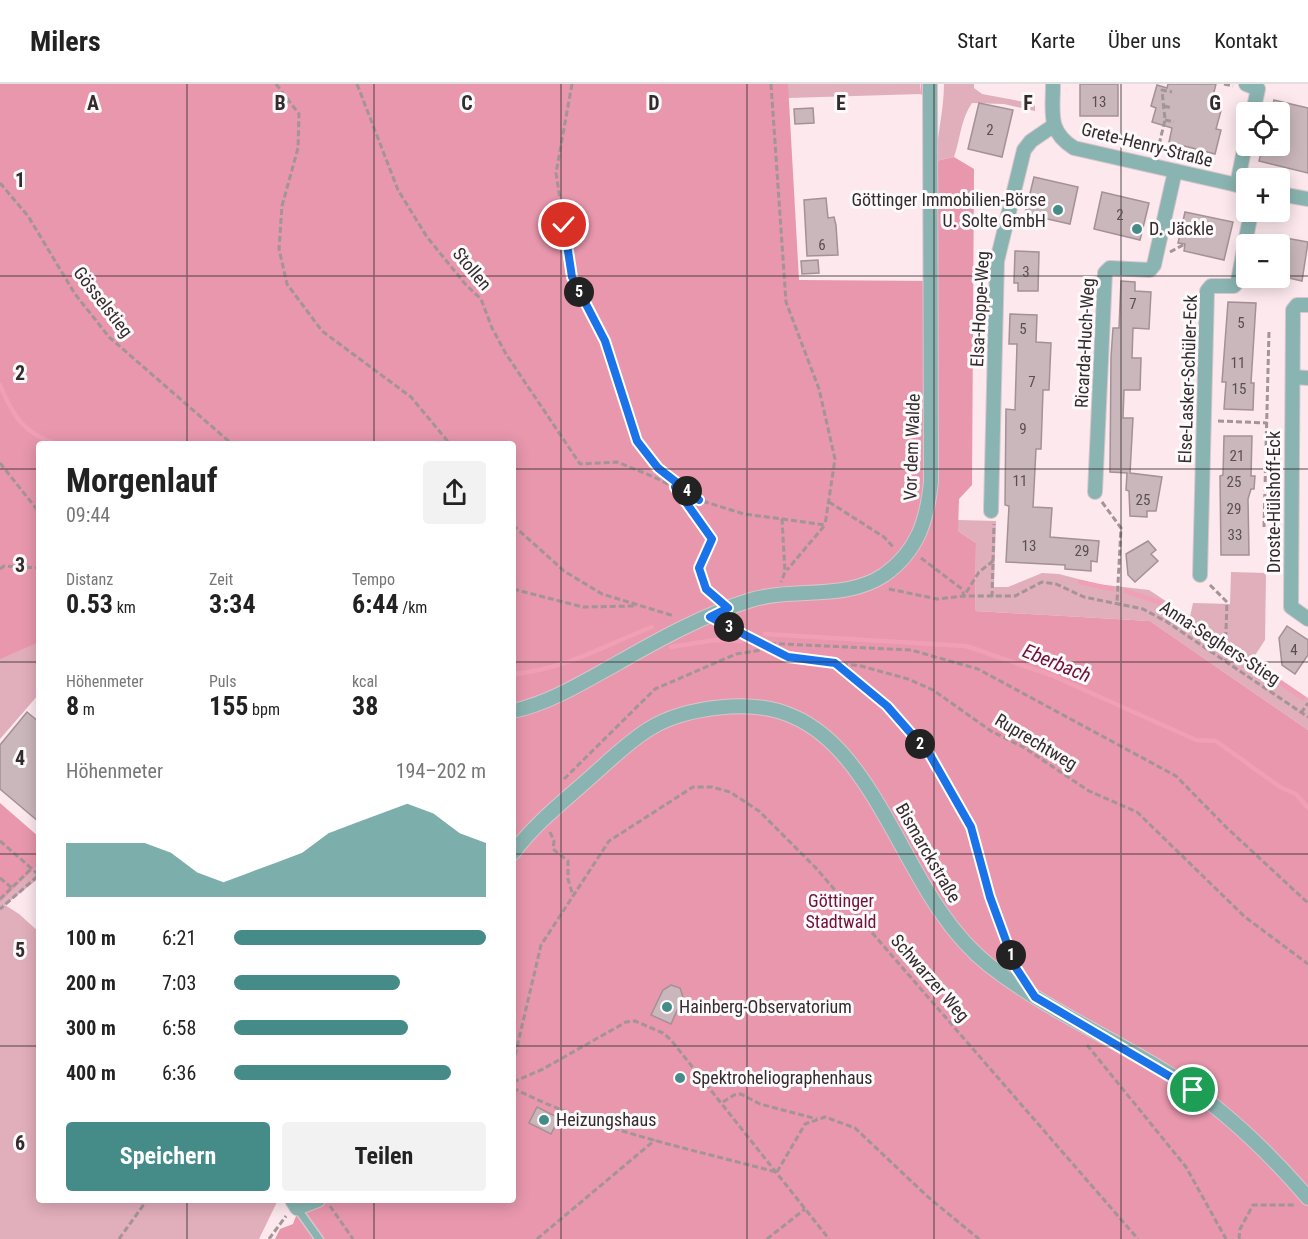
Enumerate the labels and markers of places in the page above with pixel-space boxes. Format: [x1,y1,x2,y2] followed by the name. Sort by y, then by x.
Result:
[851,189,1046,231] place label: Göttinger Immobilien-Börse U. Solte GmbH
[538,199,589,250] pin
[1051,203,1065,217] marker: Göttinger Immobilien-Börse U. Solte GmbH
[1149,218,1214,239] place label: D. Jäckle
[1130,222,1144,236] marker: D. Jäckle
[564,277,594,307] pin: 5
[672,476,702,506] pin: 4
[714,612,744,642] pin: 3
[905,729,935,759] pin: 2
[996,940,1026,970] pin: 1
[679,996,852,1017] place label: Hainberg-Observatorium
[660,1000,674,1014] marker: Hainberg-Observatorium
[1167,1064,1218,1115] pin
[692,1067,872,1088] place label: Spektroheliographenhaus
[673,1071,687,1085] marker: Spektroheliographenhaus
[556,1109,656,1130] place label: Heizungshaus
[537,1113,551,1127] marker: Heizungshaus

